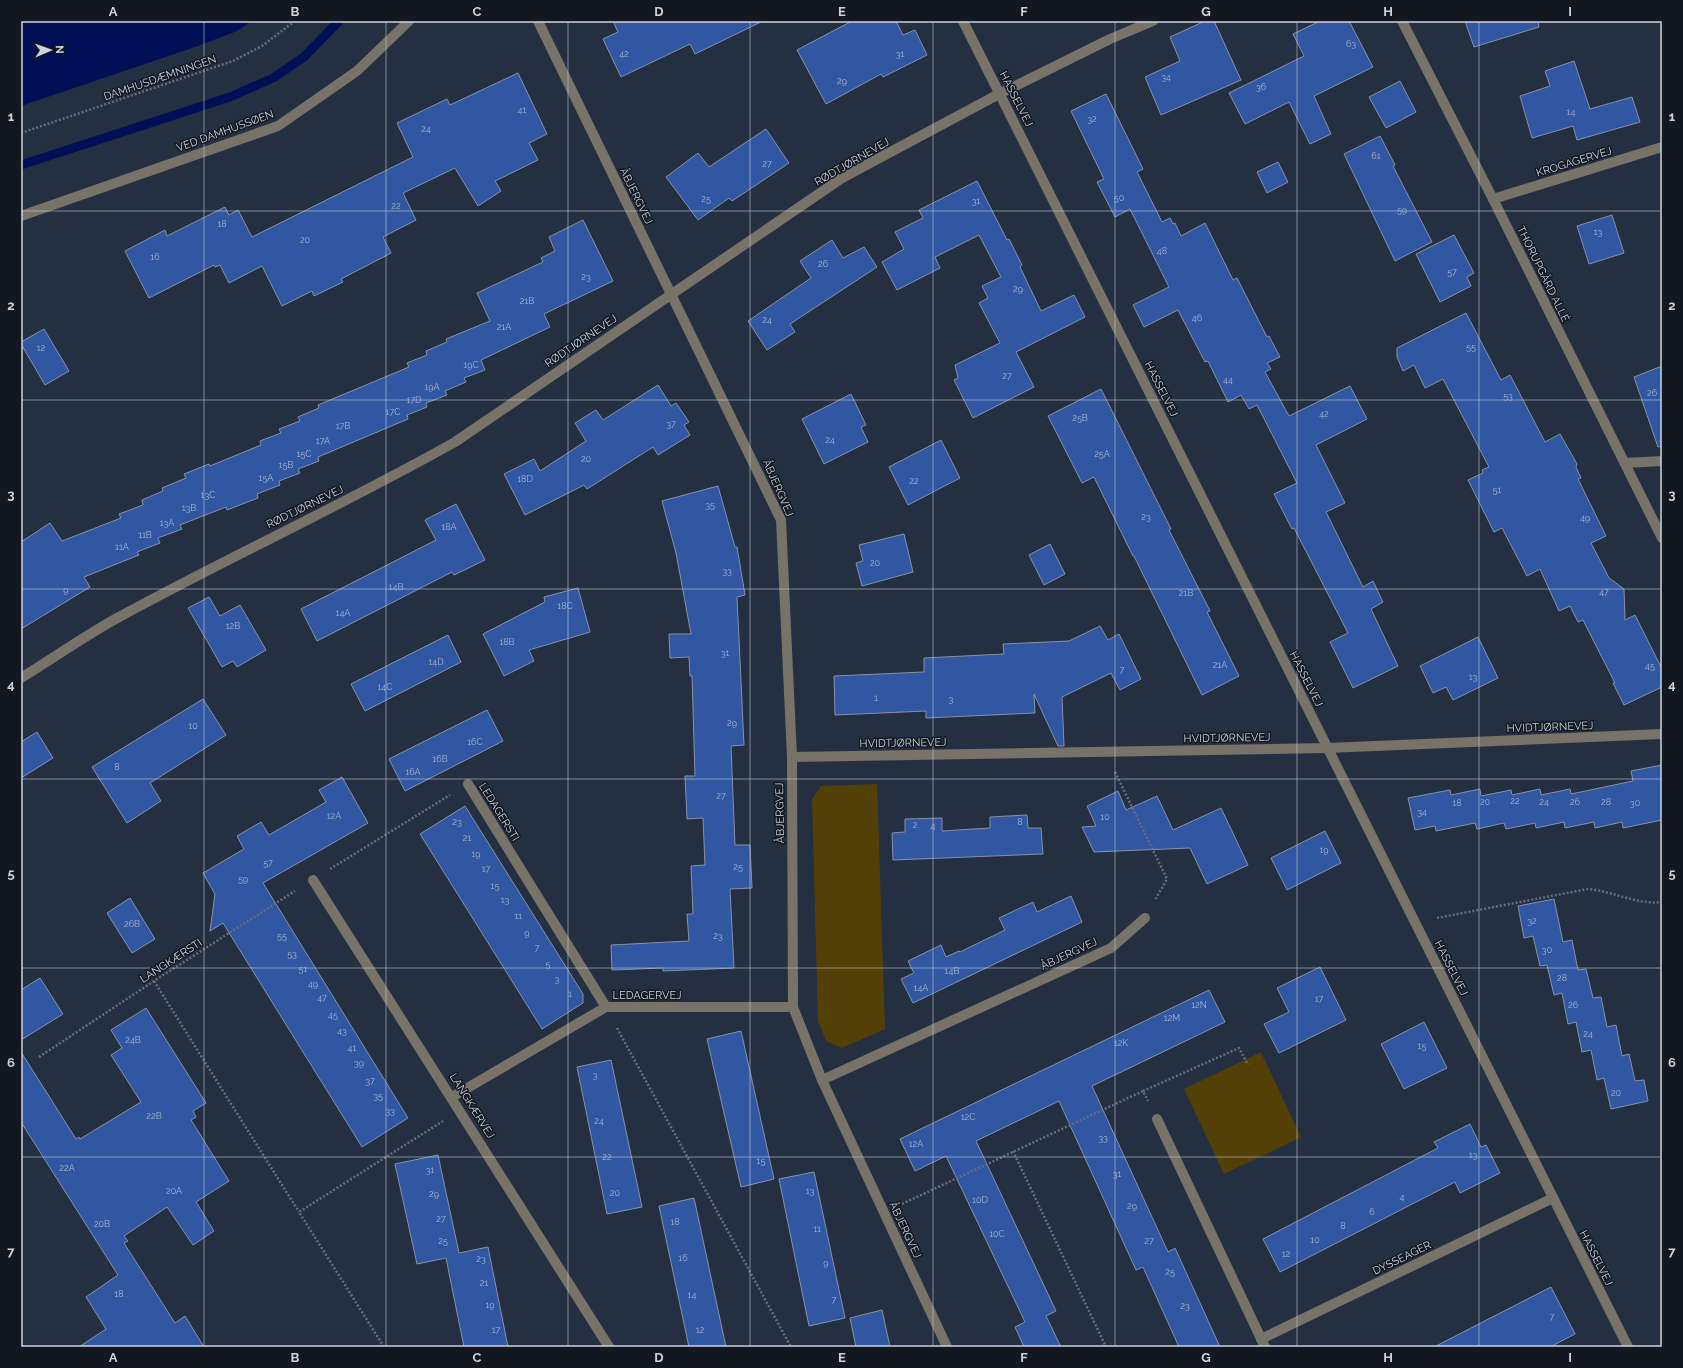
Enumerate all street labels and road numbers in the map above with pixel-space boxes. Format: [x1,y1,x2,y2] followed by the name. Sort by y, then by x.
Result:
[102,53,218,103] street label: DAMHUSDÆMNINGEN
[997,69,1035,129] street label: HASSELVEJ
[175,107,275,155] street label: VED DAMHUSSØEN
[812,135,892,189] street label: RØDTJØRNEVEJ
[1535,144,1613,180] street label: KROGAGERVEJ
[617,165,656,226] street label: ÅBJERGVEJ
[1514,223,1573,324] street label: THORUPGÅRD ALLÉ
[543,312,619,370] street label: RØDTJØRNEVEJ
[1142,359,1180,419] street label: HASSELVEJ
[760,457,797,519] street label: ÅBJERGVEJ
[264,483,346,531] street label: RØDTJØRNEVEJ
[1287,649,1325,709] street label: HASSELVEJ
[1506,719,1594,735] street label: HVIDTJØRNEVEJ
[1183,731,1271,745] street label: HVIDTJØRNEVEJ
[859,736,947,750] street label: HVIDTJØRNEVEJ
[476,781,522,843] street label: LEDAGERSTI
[772,782,787,844] street label: ÅBJERGVEJ
[1038,934,1099,973] street label: ÅBJERGVEJ
[138,936,204,986] street label: LANGKÆRSTI
[1432,938,1470,998] street label: HASSELVEJ
[613,989,681,1002] street label: LEDAGERVEJ
[447,1071,497,1141] street label: LANGKÆRVEJ
[886,1199,925,1260] street label: ÅBJERGVEJ
[1577,1228,1615,1288] street label: HASSELVEJ
[1371,1238,1433,1278] street label: DYSSEAGER

